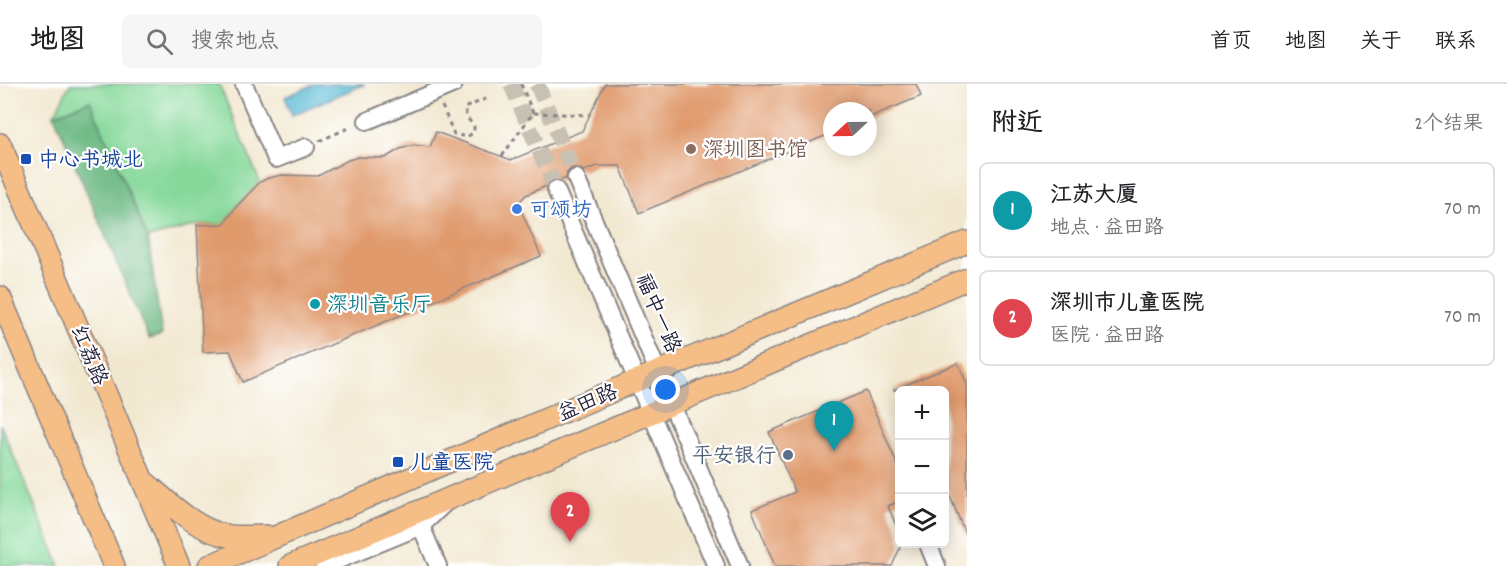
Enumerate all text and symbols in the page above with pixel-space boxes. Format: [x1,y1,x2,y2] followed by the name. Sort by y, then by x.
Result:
[122,14,542,68] search box
[30,23,86,63] text: 地图
[143,25,176,58] icon: search
[191,27,279,58] text: 搜索地点
[1210,28,1252,58] text: 首页
[1285,28,1327,58] text: 地图
[1360,28,1402,58] text: 关于
[1435,28,1477,58] text: 联系
[823,102,877,156] north arrow
[991,106,1043,143] text: 附近
[1414,111,1483,139] text: 2个结果
[703,137,808,167] place label: 深圳图书馆
[684,142,698,156] marker: 深圳图书馆
[38,147,143,177] place label: 中心书城北
[19,152,33,166] marker: 中心书城北
[1050,181,1138,212] text: 江苏大厦
[1010,196,1015,224] text: 1
[1444,196,1481,224] text: 70 m
[529,197,592,227] place label: 可颂坊
[510,202,524,216] marker: 可颂坊
[1050,215,1164,243] text: 地点 · 益田路
[626,270,686,359] street label: 福中一路
[1050,289,1204,320] text: 深圳市儿童医院
[327,292,432,322] place label: 深圳音乐厅
[308,297,322,311] marker: 深圳音乐厅
[1008,304,1017,332] text: 2
[1444,304,1481,332] text: 70 m
[61,321,113,391] street label: 红荔路
[1050,323,1164,351] text: 医院 · 益田路
[651,375,680,404] your location
[553,379,623,431] street label: 益田路
[895,386,949,548] map controls
[895,386,949,440] button: +
[814,402,854,451] pin: 1
[895,440,949,494] button: −
[692,443,776,473] place label: 平安银行
[781,448,795,462] marker: 平安银行
[410,450,494,480] place label: 儿童医院
[391,455,405,469] marker: 儿童医院
[550,492,590,542] pin: 2
[895,494,949,548] button: layers

